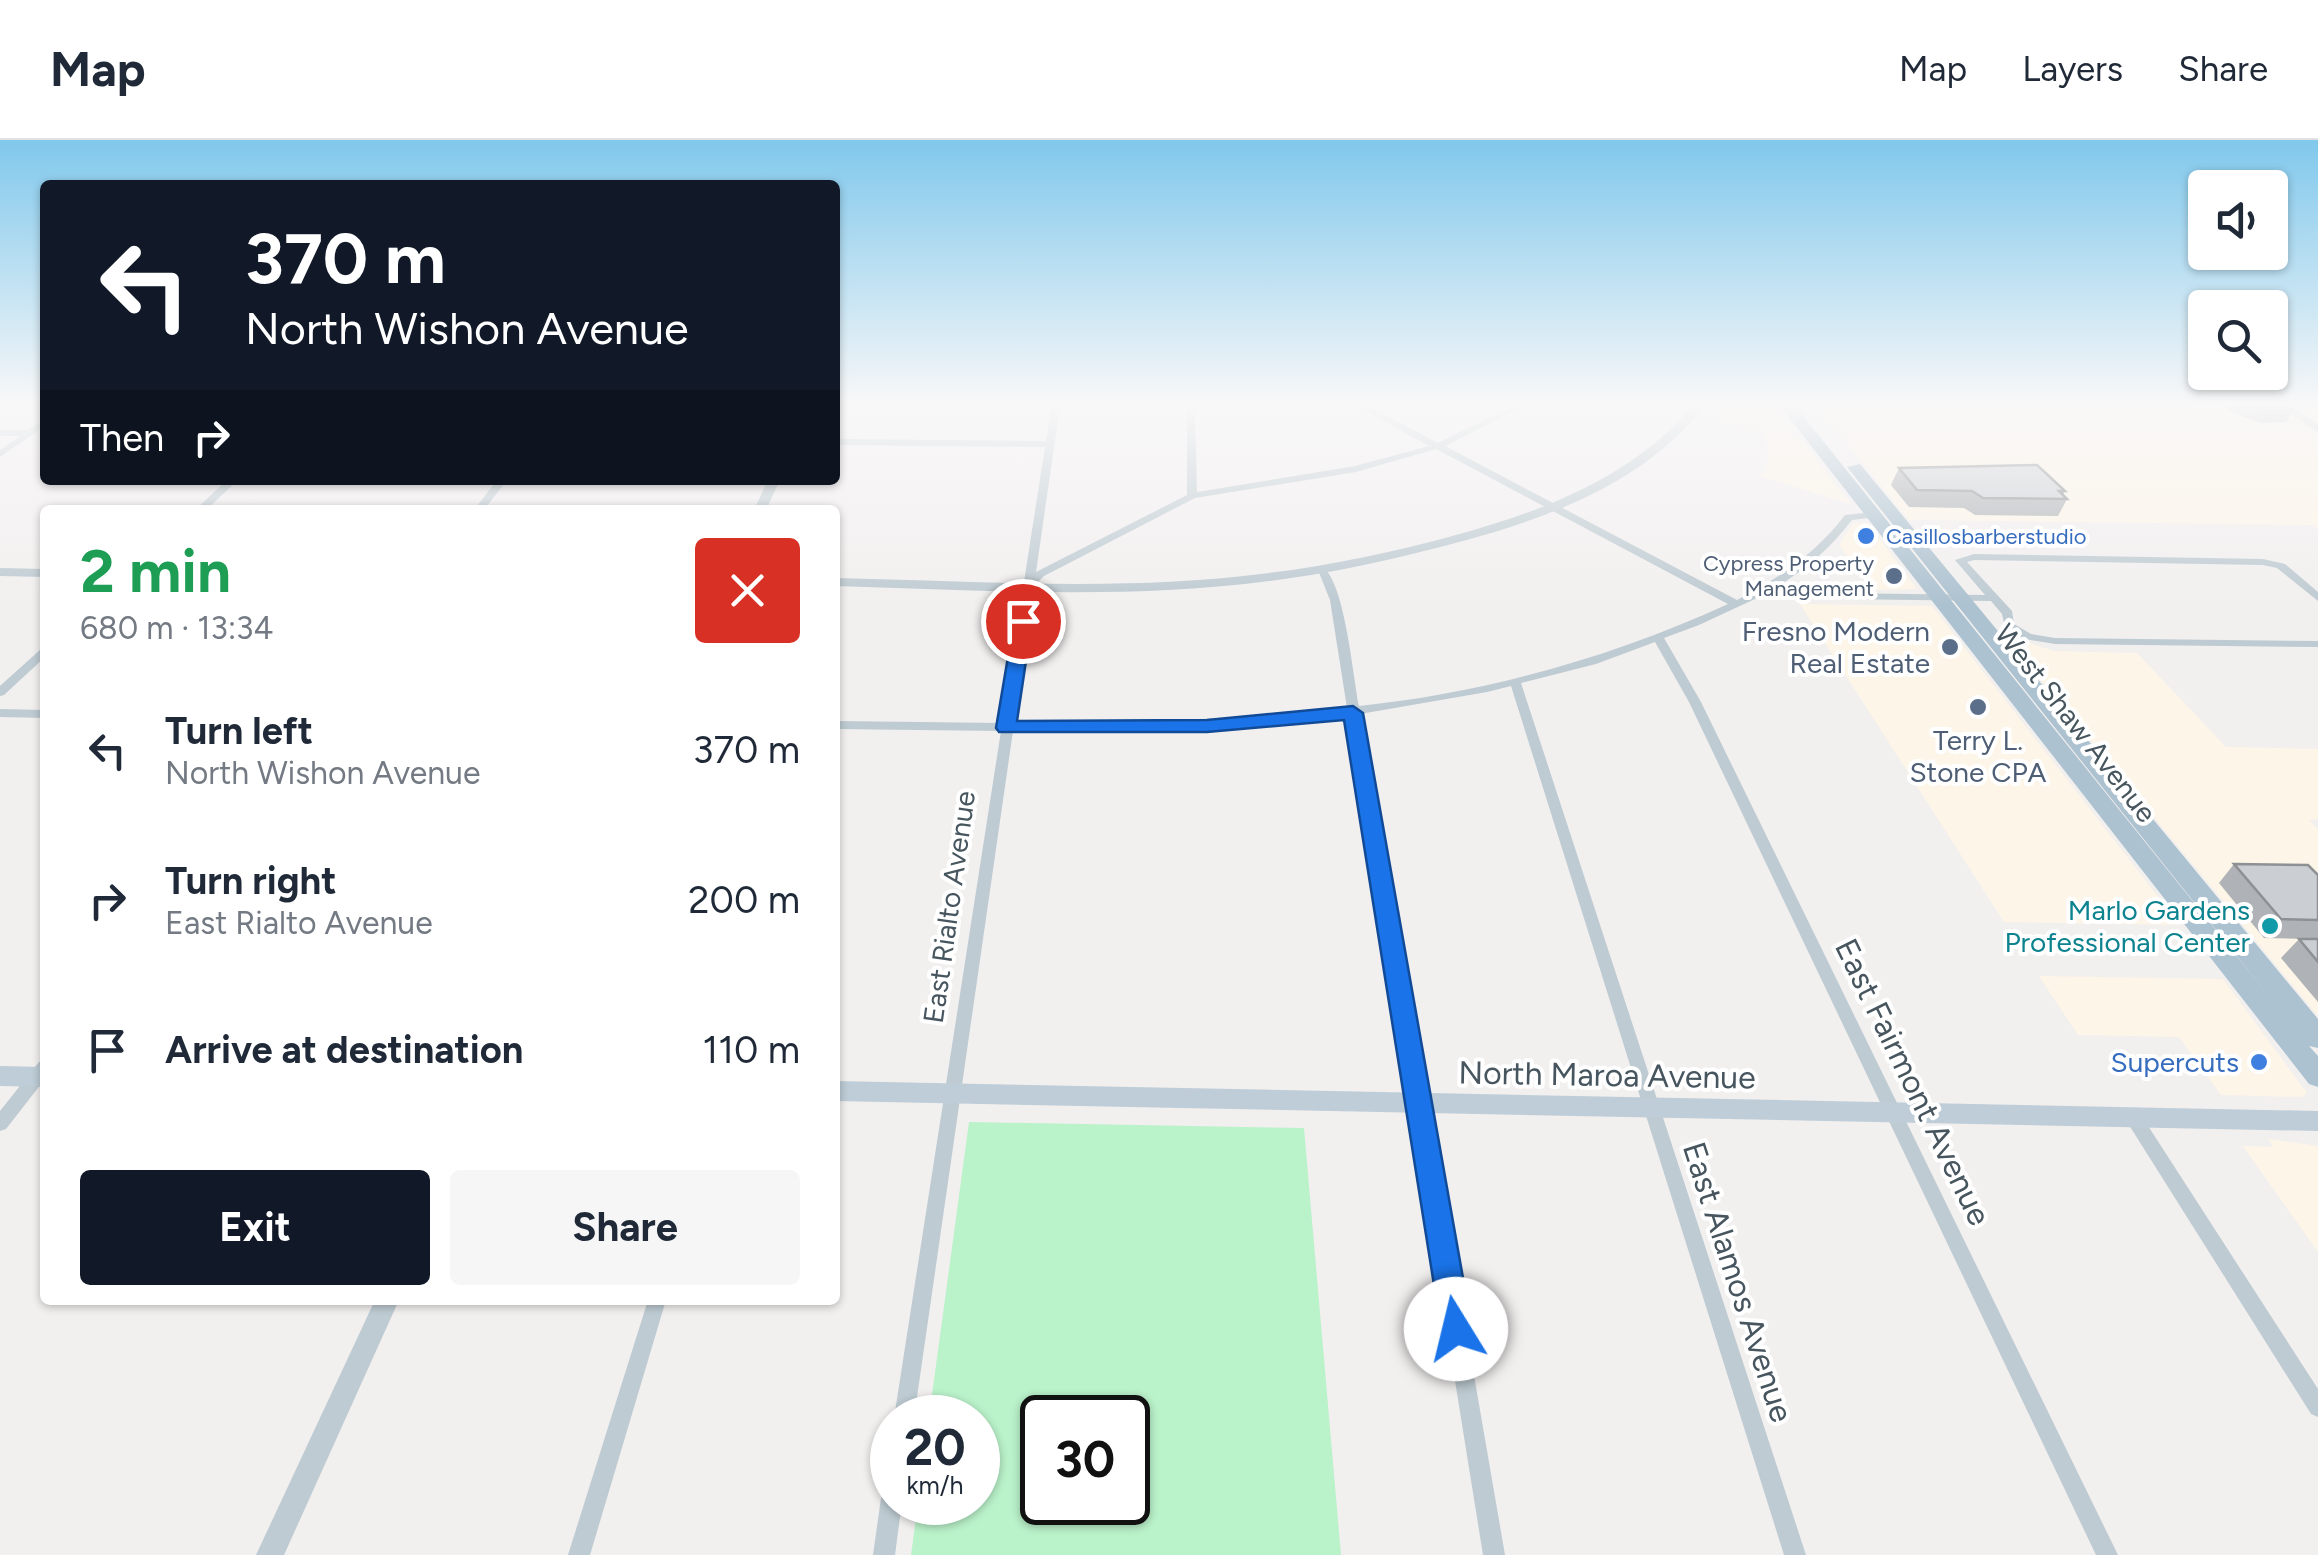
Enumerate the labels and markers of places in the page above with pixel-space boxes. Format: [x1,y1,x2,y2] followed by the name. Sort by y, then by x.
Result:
[1886,523,2087,550] place label: Casillosbarberstudio
[1855,525,1877,547] marker: Casillosbarberstudio
[1703,550,1874,602] place label: Cypress Property Management
[1883,565,1905,587] marker: Cypress Property Management
[981,579,1066,664] pin
[1742,614,1930,680] place label: Fresno Modern Real Estate
[1939,636,1961,658] marker: Fresno Modern Real Estate
[1967,696,1989,718] marker: Terry L. Stone CPA
[1909,723,2047,789] place label: Terry L. Stone CPA
[2005,893,2251,959] place label: Marlo Gardens Professional Center
[2259,915,2281,937] marker: Marlo Gardens Professional Center
[2110,1045,2239,1079] place label: Supercuts
[2248,1051,2270,1073] marker: Supercuts

